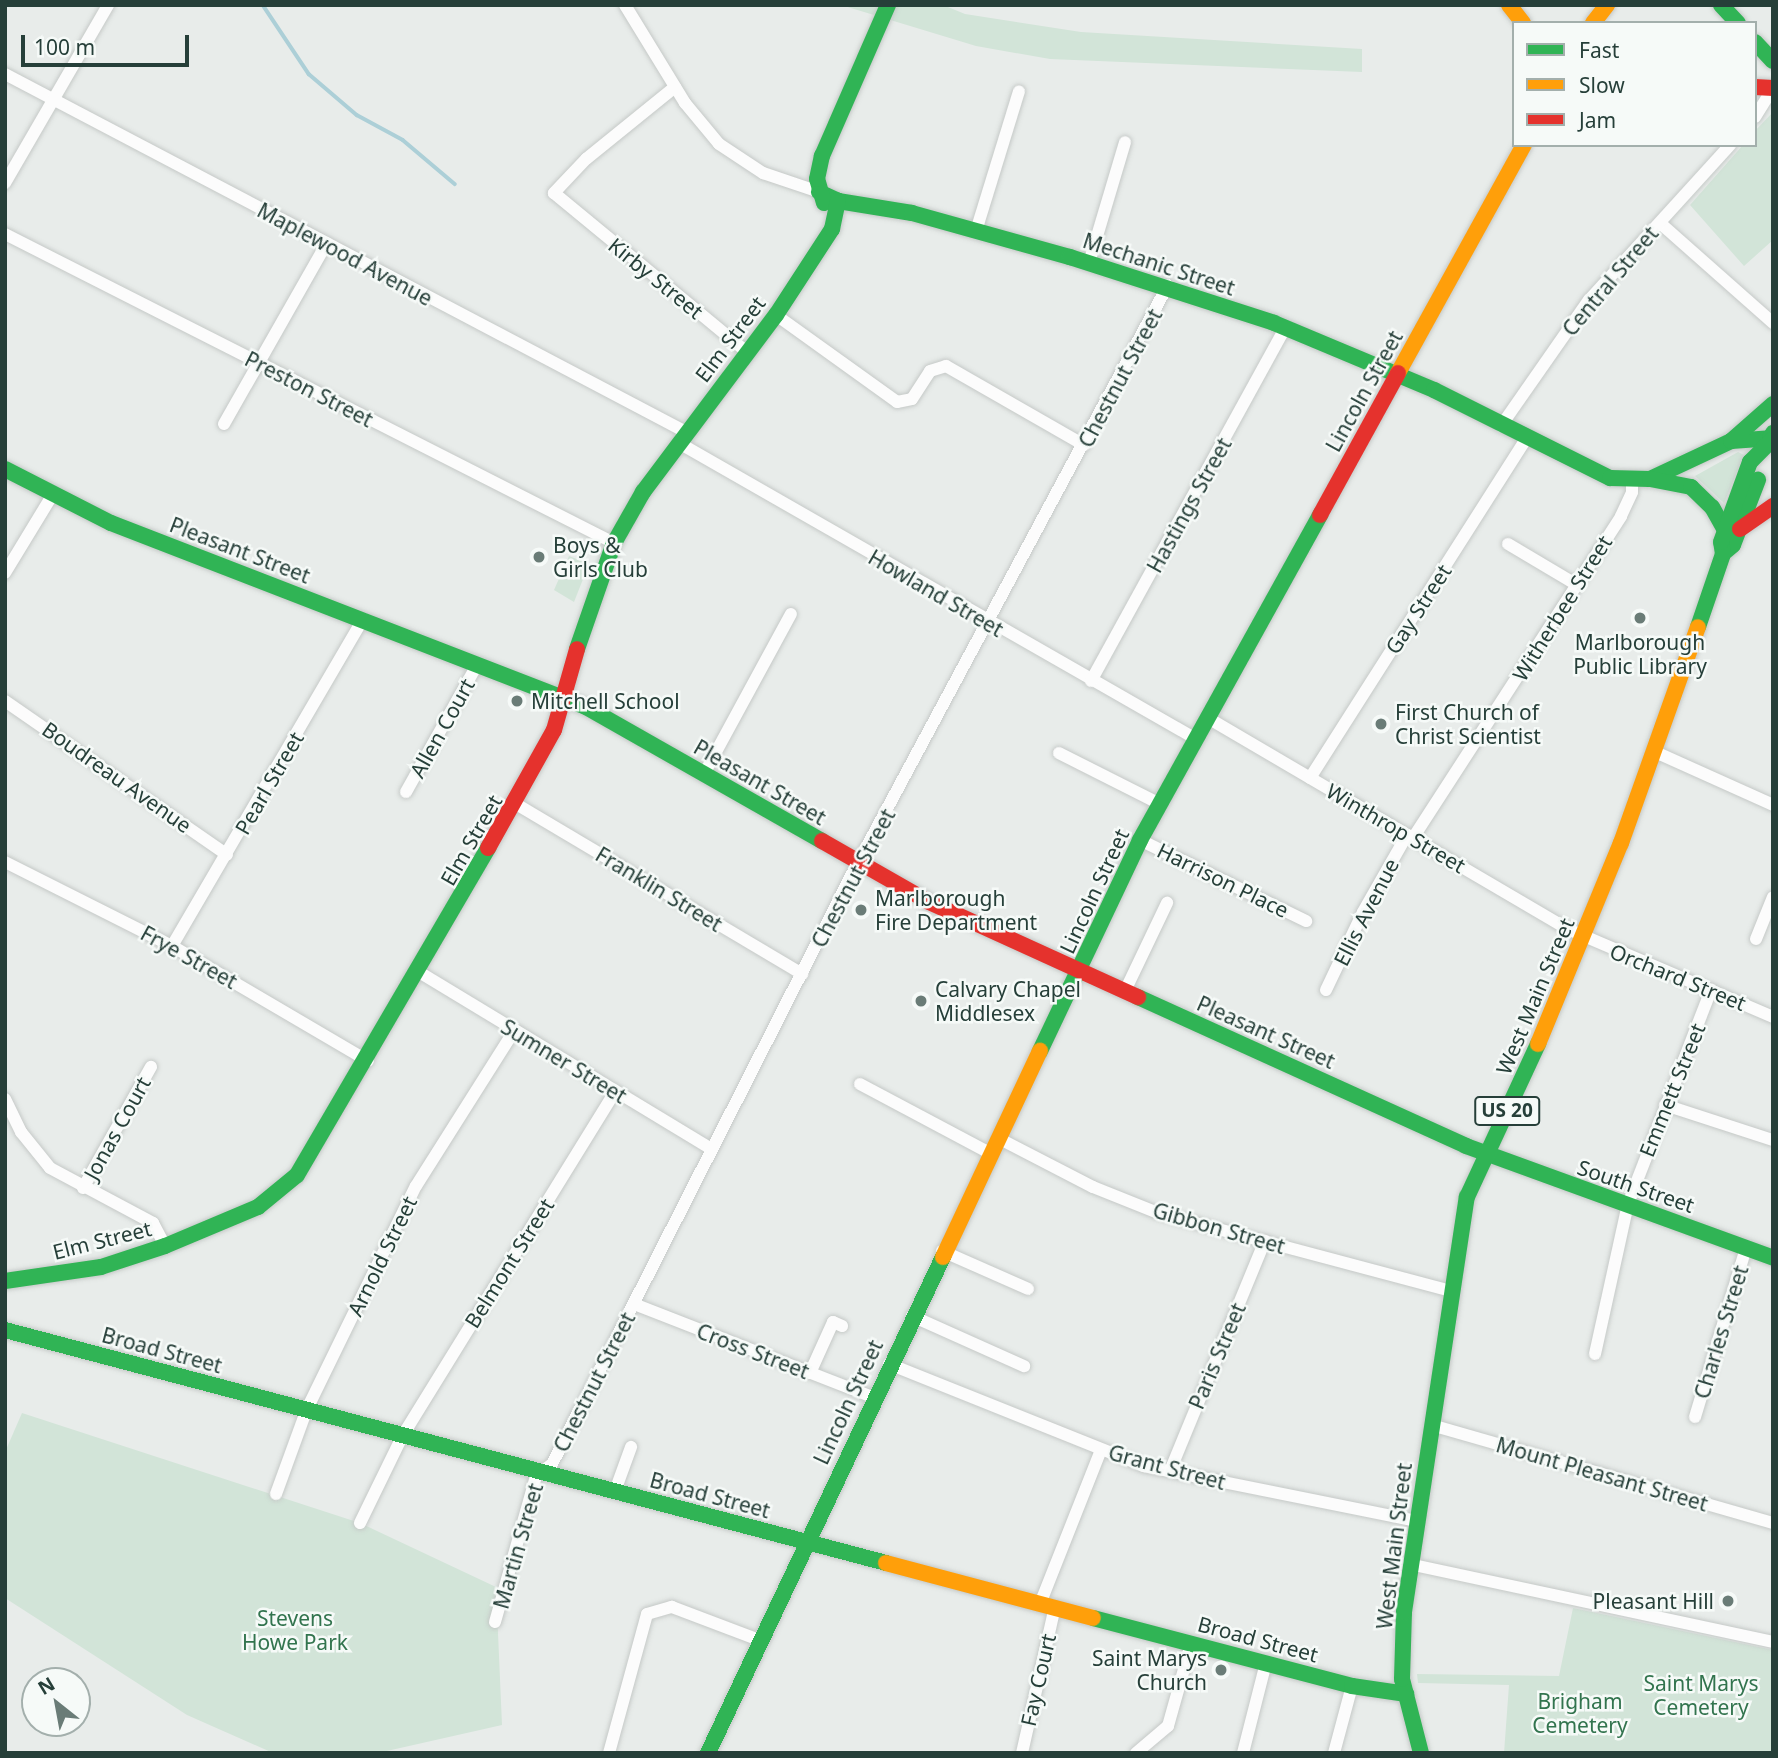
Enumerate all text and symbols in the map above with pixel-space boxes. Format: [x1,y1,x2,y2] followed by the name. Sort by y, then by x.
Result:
[24,21,192,65] scale bar
[1512,21,1757,147] legend
[34,33,95,61] text: 100 m
[1579,36,1619,64] text: Fast
[1579,71,1625,99] text: Slow
[1579,106,1616,134] text: Jam
[253,197,437,311] street label: Maplewood Avenue
[1557,221,1663,341] street label: Central Street
[1080,228,1238,300] street label: Mechanic Street
[604,232,708,324] street label: Kirby Street
[690,291,770,387] street label: Elm Street
[1073,304,1167,452] street label: Chestnut Street
[1320,326,1408,456] street label: Lincoln Street
[241,346,377,432] street label: Preston Street
[1142,433,1236,577] street label: Hastings Street
[166,512,314,588] street label: Pleasant Street
[1507,531,1617,685] street label: Witherbee Street
[553,532,648,582] place label: Boys & Girls Club
[864,544,1008,642] street label: Howland Street
[531,549,547,565] marker: Boys & Girls Club
[1380,559,1456,659] street label: Gay Street
[1632,610,1648,626] marker: Marlborough Public Library
[1573,629,1707,679] place label: Marlborough Public Library
[404,674,480,782] street label: Allen Court
[531,688,680,714] place label: Mitchell School
[509,693,525,709] marker: Mitchell School
[1395,699,1541,749] place label: First Church of Christ Scientist
[38,716,196,838] street label: Boudreau Avenue
[1373,716,1389,732] marker: First Church of Christ Scientist
[229,727,309,839] street label: Pearl Street
[690,734,830,830] street label: Pleasant Street
[1322,778,1470,878] street label: Winthrop Street
[435,790,507,890] street label: Elm Street
[806,804,900,952] street label: Chestnut Street
[1054,825,1134,957] street label: Lincoln Street
[1153,837,1293,923] street label: Harrison Place
[591,841,727,937] street label: Franklin Street
[1328,854,1404,970] street label: Ellis Avenue
[875,885,1037,935] place label: Marlborough Fire Department
[853,902,869,918] marker: Marlborough Fire Department
[1491,914,1579,1078] street label: West Main Street
[136,920,242,994] street label: Frye Street
[1606,938,1750,1016] street label: Orchard Street
[935,976,1081,1026] place label: Calvary Chapel Middlesex
[1193,990,1339,1074] street label: Pleasant Street
[913,993,929,1009] marker: Calvary Chapel Middlesex
[497,1014,631,1108] street label: Sumner Street
[1634,1019,1710,1161] street label: Emmett Street
[78,1072,156,1184] street label: Jonas Court
[1474,1096,1540,1126] road number: US 20
[1574,1154,1698,1218] street label: South Street
[342,1192,422,1320] street label: Arnold Street
[459,1194,559,1332] street label: Belmont Street
[1150,1197,1288,1259] street label: Gibbon Street
[50,1216,154,1264] street label: Elm Street
[1689,1262,1753,1402] street label: Charles Street
[1183,1299,1251,1413] street label: Paris Street
[548,1308,640,1456] street label: Chestnut Street
[693,1318,813,1384] street label: Cross Street
[99,1322,225,1378] street label: Broad Street
[808,1336,888,1468] street label: Lincoln Street
[1493,1432,1711,1516] street label: Mount Pleasant Street
[1106,1439,1228,1495] street label: Grant Street
[1371,1461,1417,1631] street label: West Main Street
[647,1467,773,1523] street label: Broad Street
[488,1480,548,1612] street label: Martin Street
[1593,1588,1714,1614] place label: Pleasant Hill
[1720,1593,1736,1609] marker: Pleasant Hill
[242,1605,348,1655] park label: Stevens Howe Park
[1195,1611,1321,1667] street label: Broad Street
[1015,1631,1061,1729] street label: Fay Court
[1092,1645,1207,1695] place label: Saint Marys Church
[1213,1662,1229,1678] marker: Saint Marys Church
[21,1667,91,1737] north arrow
[1643,1670,1759,1720] park label: Saint Marys Cemetery
[33,1671,60,1701] text: N
[1532,1688,1628,1738] park label: Brigham Cemetery

